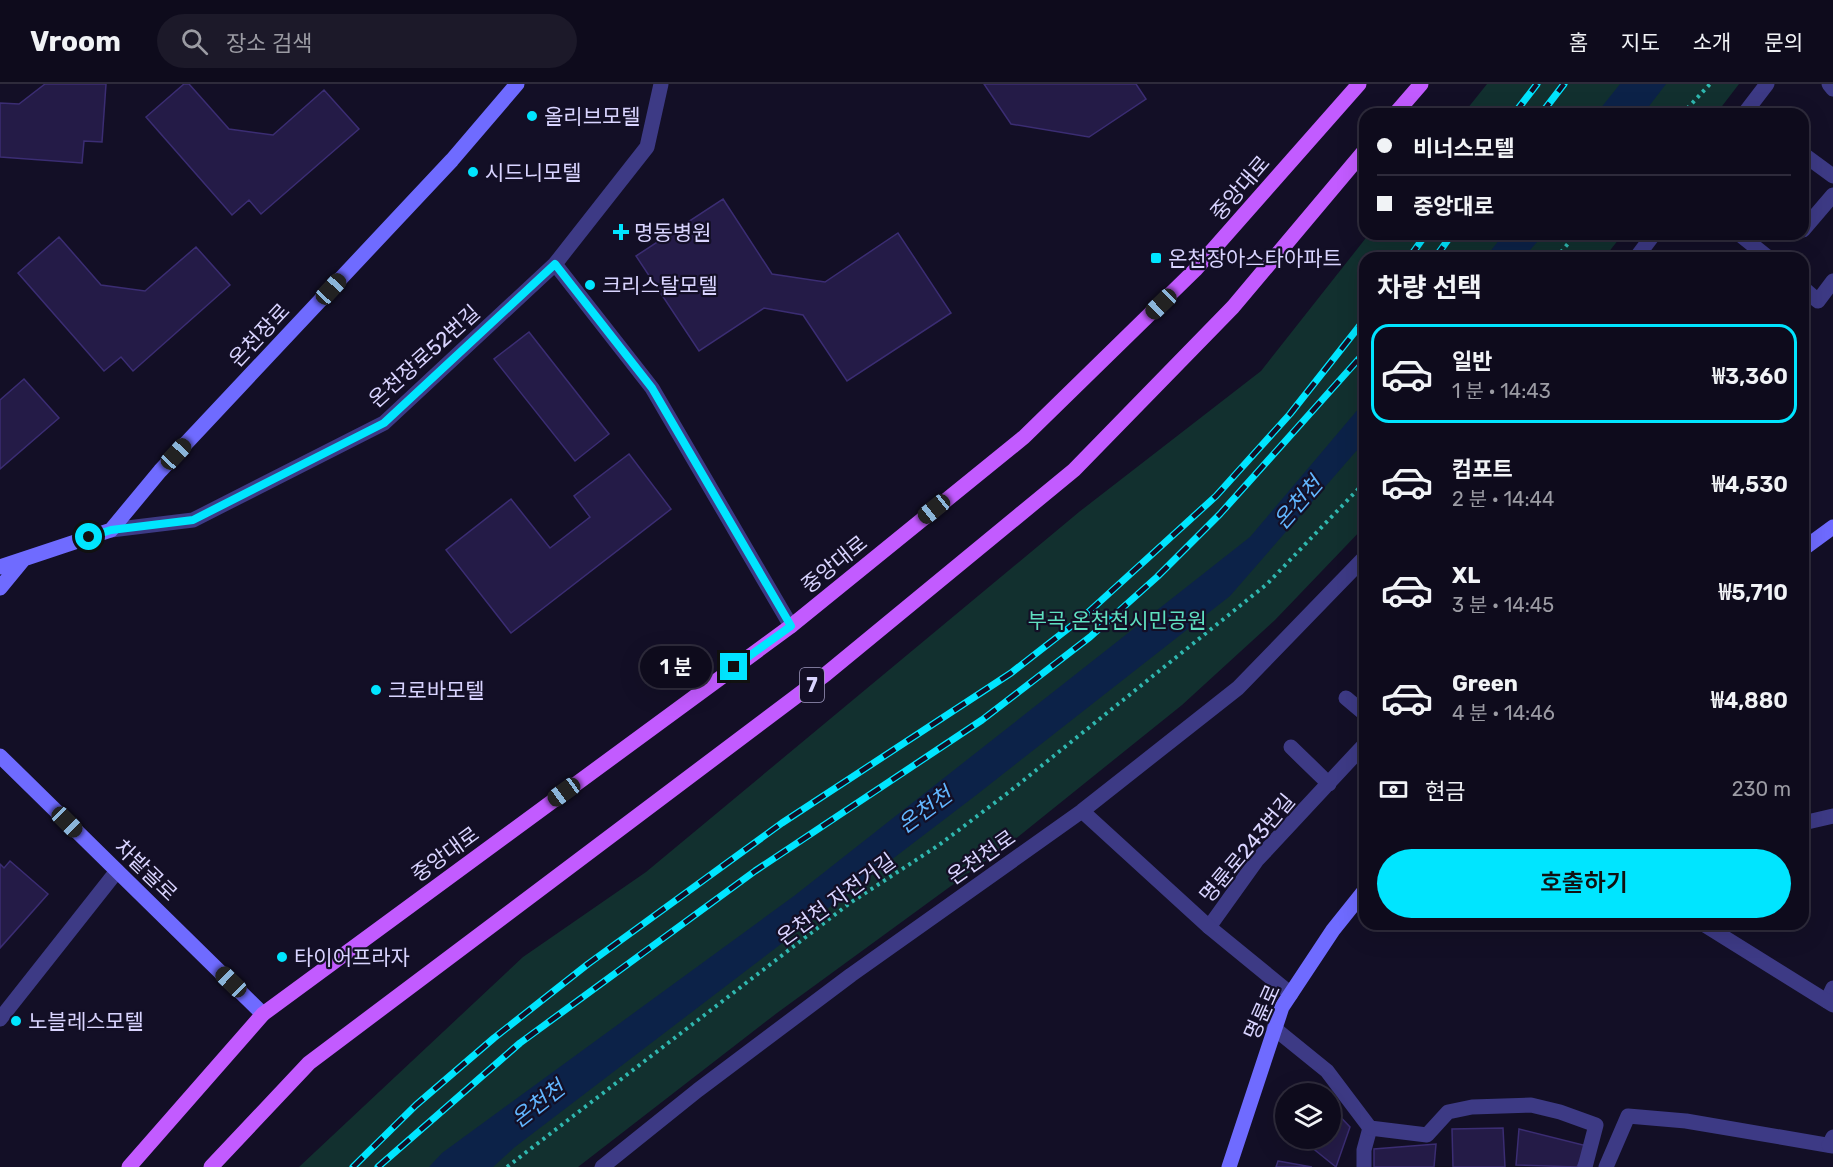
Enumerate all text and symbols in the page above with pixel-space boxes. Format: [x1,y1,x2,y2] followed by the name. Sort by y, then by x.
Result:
[157,14,577,68] search box
[30,25,121,58] text: Vroom
[178,25,211,58] icon: search
[226,30,312,57] text: 장소 검색
[1569,30,1588,55] text: 홈
[1621,30,1660,55] text: 지도
[1693,30,1731,55] text: 소개
[1764,30,1803,55] text: 문의
[544,104,641,129] place label: 올리브모텔
[525,109,539,123] marker: 올리브모텔
[1413,135,1514,162] text: 비너스모텔
[1205,151,1275,225] street label: 중앙대로
[485,160,582,185] place label: 시드니모텔
[466,165,480,179] marker: 시드니모텔
[1413,193,1494,220] text: 중앙대로
[634,220,711,245] place label: 명동병원
[612,223,630,241] marker: 명동병원
[1168,246,1342,271] place label: 온천장아스타아파트
[1149,251,1163,265] marker: 온천장아스타아파트
[312,270,350,308] car
[1377,272,1482,304] text: 차량 선택
[602,273,718,298] place label: 크리스탈모텔
[583,278,597,292] marker: 크리스탈모텔
[1142,285,1180,323] car
[224,298,294,372] street label: 온천장로
[363,300,485,412] street label: 온천장로52번길
[1380,347,1434,401] icon: car
[1452,348,1492,375] text: 일반
[1712,363,1788,390] text: ₩3,360
[1452,379,1551,403] text: 1 분 · 14:43
[157,435,195,473] car
[1380,455,1434,509] icon: car
[1452,456,1513,483] text: 컴포트
[1268,469,1330,535] water label: 온천천
[1712,471,1788,498] text: ₩4,530
[1452,487,1554,511] text: 2 분 · 14:44
[914,491,954,527] car
[75,523,102,550] route start
[796,530,872,598] street label: 중앙대로
[1452,562,1480,589] text: XL
[1380,563,1434,617] icon: car
[1719,579,1788,606] text: ₩5,710
[1452,593,1554,617] text: 3 분 · 14:45
[1027,608,1207,633] park label: 부곡 온천천시민공원
[641,646,713,688] callout: 1 분
[720,653,747,680] route end
[660,655,692,679] text: 1 분
[800,668,824,702] road number: 7
[1452,670,1518,697] text: Green
[1380,671,1434,725] icon: car
[388,678,485,703] place label: 크로바모텔
[369,683,383,697] marker: 크로바모텔
[1711,687,1788,714] text: ₩4,880
[1452,701,1555,725] text: 4 분 · 14:46
[1377,773,1410,806] icon: cash
[544,774,584,810] car
[1732,777,1791,801] text: 230 m
[1425,778,1465,805] text: 현금
[892,780,960,839] water label: 온천천
[1194,788,1300,908] street label: 명륜로243번길
[48,803,86,841] car
[406,821,484,887] street label: 중앙대로
[942,825,1020,889] street label: 온천천로
[110,834,182,906] street label: 차밭골로
[772,848,900,950] street label: 온천천 자전거길
[1377,849,1791,918] button: 호출하기
[294,945,410,970] place label: 타이어프라자
[275,950,289,964] marker: 타이어프라자
[212,963,250,1001] car
[1239,980,1285,1044] street label: 명륜로
[28,1009,144,1034] place label: 노블레스모텔
[9,1014,23,1028] marker: 노블레스모텔
[506,1073,572,1133] water label: 온천천
[1275,1083,1341,1149] map controls
[1275,1083,1341,1149] button: layers

